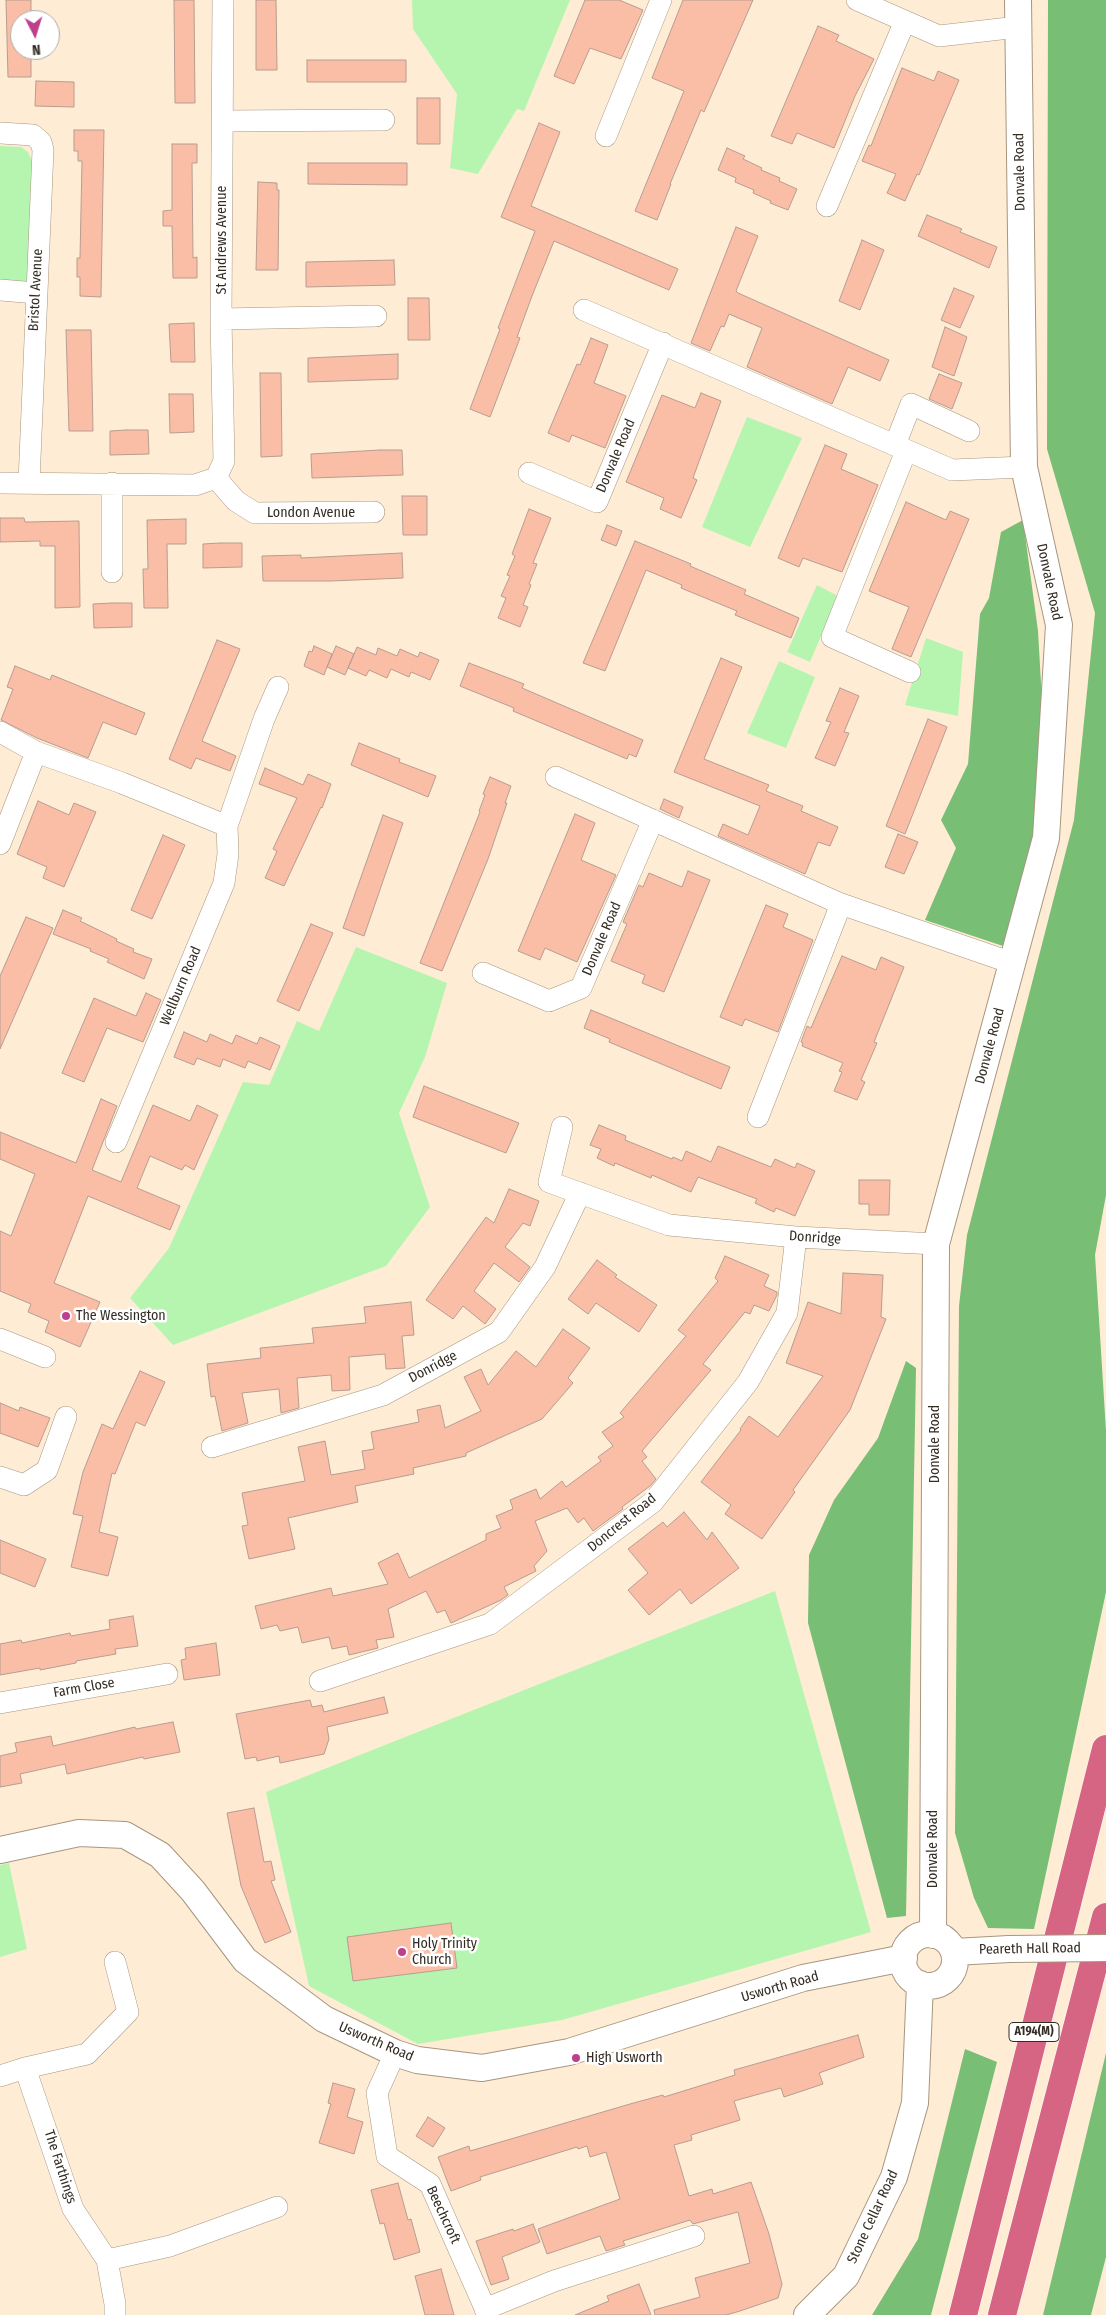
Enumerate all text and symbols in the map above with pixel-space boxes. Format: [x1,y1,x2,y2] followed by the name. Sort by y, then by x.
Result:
[10,10,60,60] north arrow
[31,41,41,58] text: N
[1011,133,1029,211] street label: Donvale Road
[214,186,230,294] street label: St Andrews Avenue
[25,248,47,332] street label: Bristol Avenue
[593,417,639,495] street label: Donvale Road
[267,505,355,521] street label: London Avenue
[1033,542,1065,622] street label: Donvale Road
[579,900,625,978] street label: Donvale Road
[157,944,205,1028] street label: Wellburn Road
[972,1006,1008,1086] street label: Donvale Road
[788,1228,842,1248] street label: Donridge
[76,1308,166,1324] place label: The Wessington
[60,1310,72,1322] marker: The Wessington
[406,1347,460,1387] street label: Donridge
[927,1405,943,1483] street label: Donvale Road
[584,1490,660,1556] street label: Doncrest Road
[52,1674,116,1702] street label: Farm Close
[925,1810,941,1888] street label: Donvale Road
[412,1936,477,1968] place label: Holy Trinity Church
[979,1940,1081,1958] street label: Peareth Hall Road
[396,1946,408,1958] marker: Holy Trinity Church
[739,1968,821,2006] street label: Usworth Road
[336,2019,416,2065] street label: Usworth Road
[1009,2022,1059,2041] road number: A194(M)
[586,2050,663,2066] place label: High Usworth
[570,2052,582,2064] marker: High Usworth
[40,2128,80,2206] street label: The Farthings
[844,2168,902,2266] street label: Stone Cellar Road
[422,2184,464,2246] street label: Beechcroft

